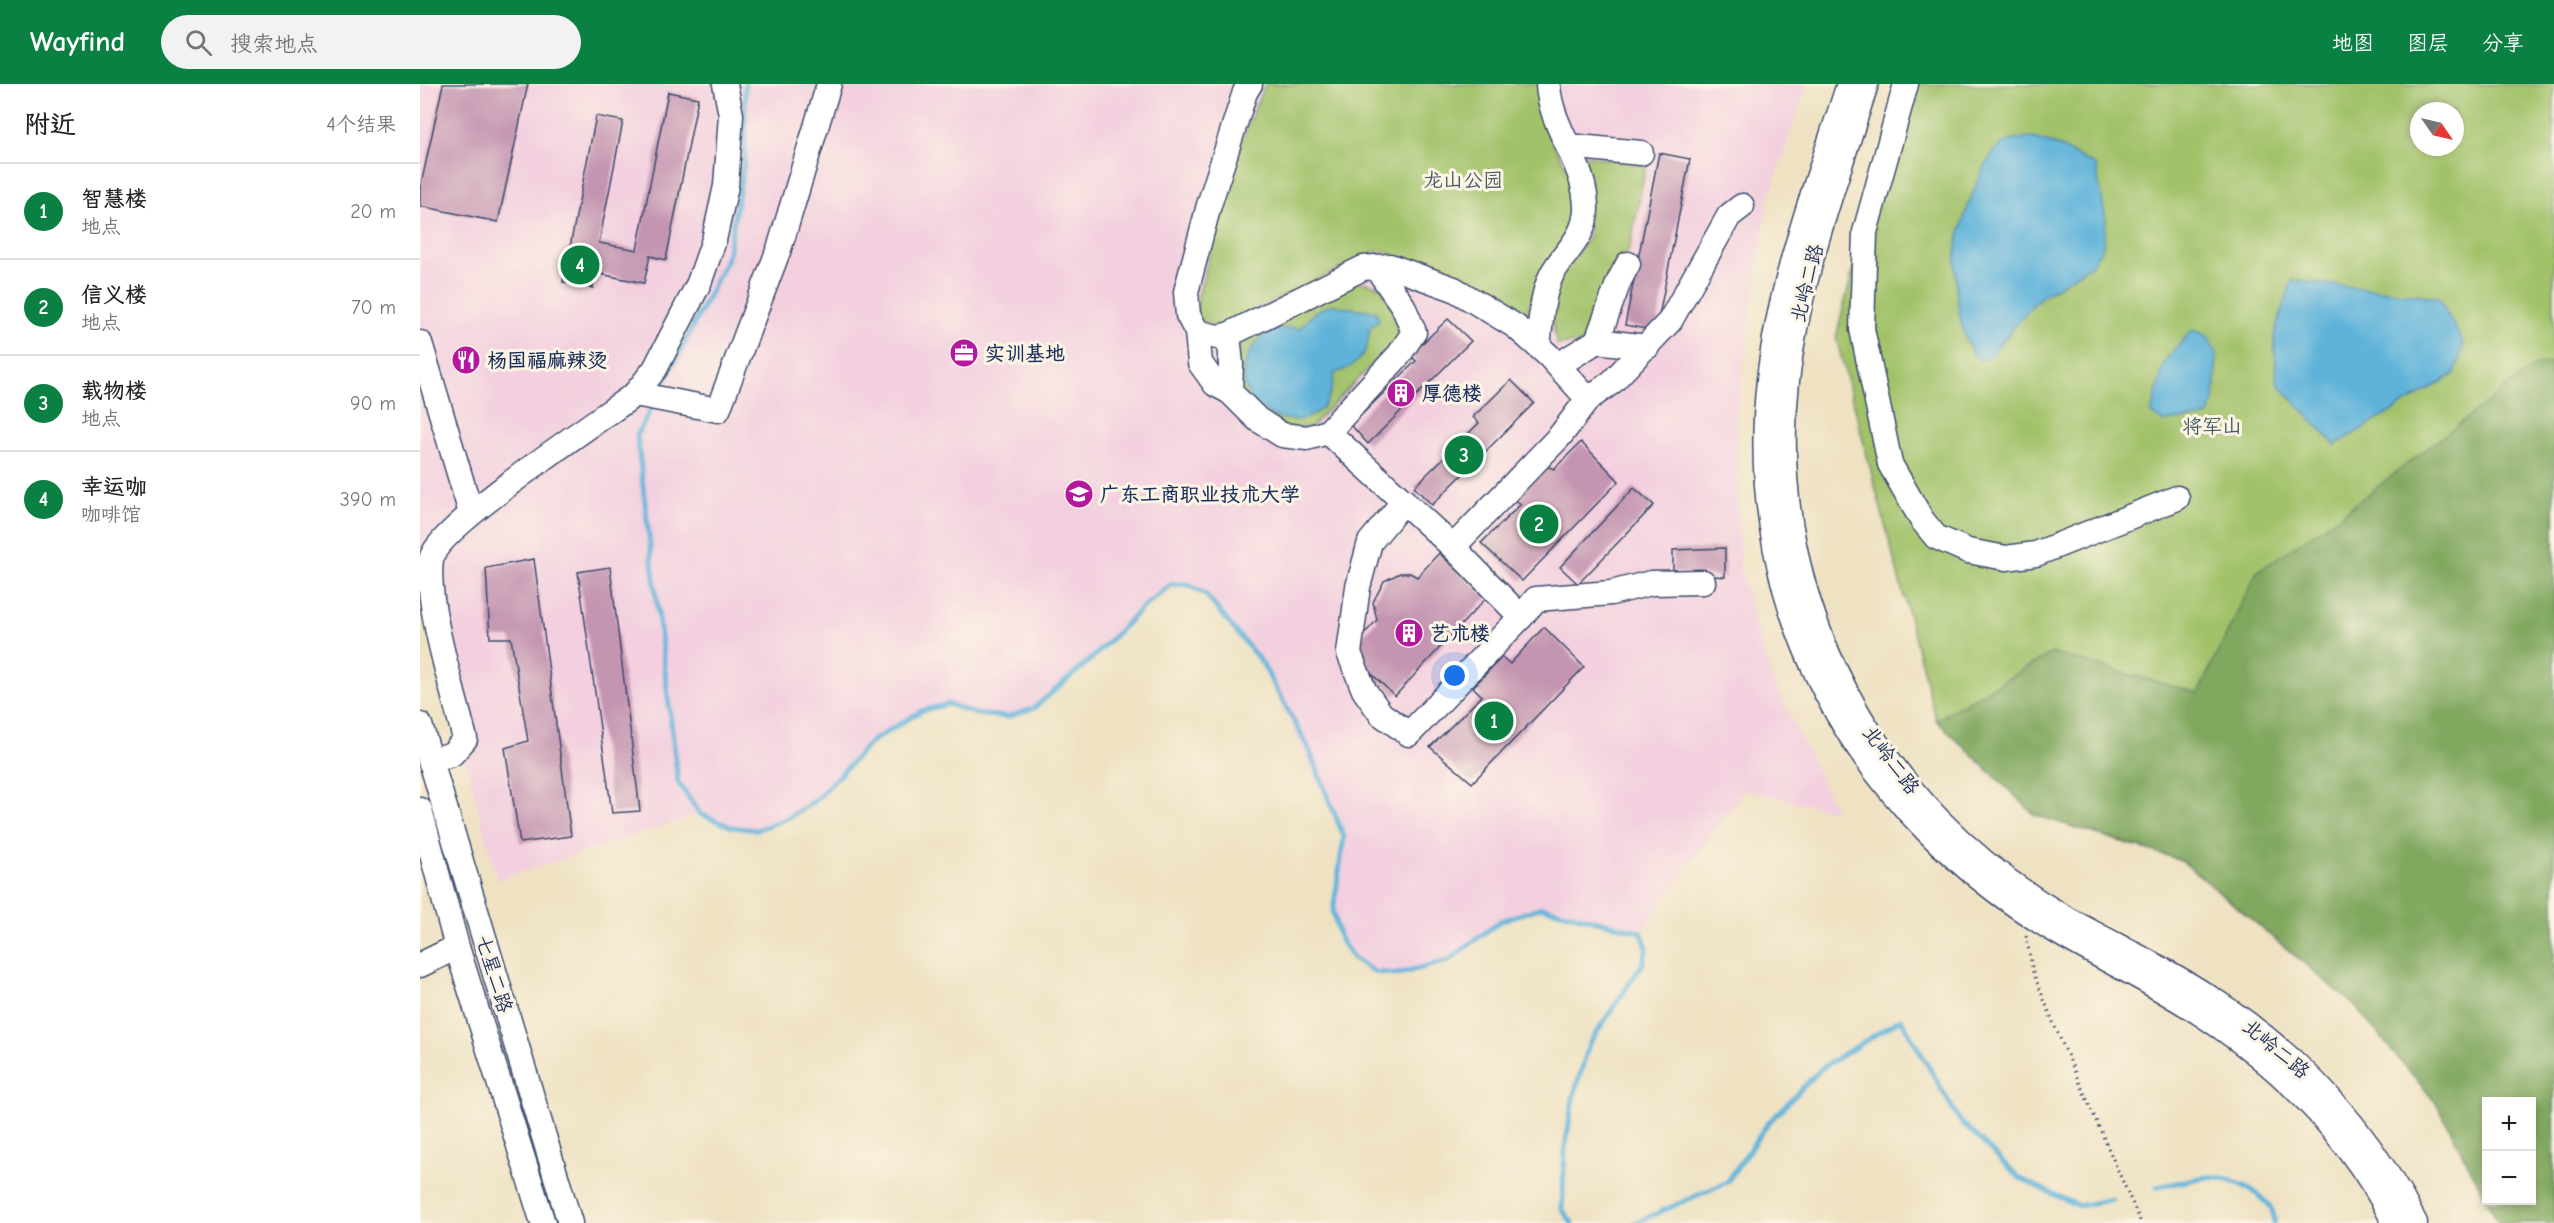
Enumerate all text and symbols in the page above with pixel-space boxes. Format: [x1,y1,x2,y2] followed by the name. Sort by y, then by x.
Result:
[161,15,581,69] search box
[30,26,125,58] text: Wayfind
[182,26,215,59] icon: search
[230,31,318,57] text: 搜索地点
[2332,31,2374,55] text: 地图
[2407,31,2449,55] text: 图层
[2482,31,2524,55] text: 分享
[2410,102,2464,156] north arrow
[24,110,76,140] text: 附近
[326,113,396,136] text: 4个结果
[1423,169,1503,192] park label: 龙山公园
[81,186,147,212] text: 智慧楼
[40,200,47,223] text: 1
[350,200,396,223] text: 20 m
[81,215,121,238] text: 地点
[1786,240,1828,325] street label: 北岭二路
[560,242,600,288] pin: 4
[81,282,147,308] text: 信义楼
[39,296,48,319] text: 2
[351,296,396,319] text: 70 m
[81,311,121,334] text: 地点
[948,337,980,369] office icon: 实训基地
[985,342,1065,365] place label: 实训基地
[450,344,482,376] restaurant icon: 杨国福麻辣烫
[487,349,607,372] place label: 杨国福麻辣烫
[1385,377,1417,409] building icon: 厚德楼
[81,378,147,404] text: 载物楼
[1422,382,1482,405] place label: 厚德楼
[39,392,48,415] text: 3
[350,392,396,415] text: 90 m
[81,407,121,430] text: 地点
[2182,415,2242,438] park label: 将军山
[1444,432,1484,478] pin: 3
[81,474,147,500] text: 幸运咖
[1063,478,1095,510] school or university icon: 广东工商职业技术大学
[1100,483,1300,506] place label: 广东工商职业技术大学
[39,488,48,511] text: 4
[340,488,396,511] text: 390 m
[1520,502,1558,546] pin: 2
[81,503,141,526] text: 咖啡馆
[1393,617,1425,649] building icon: 艺术楼
[1430,622,1490,645] place label: 艺术楼
[1440,661,1469,690] your location
[1474,698,1514,744] pin: 1
[1858,721,1925,800] street label: 北岭二路
[471,932,517,1017] street label: 七星二路
[2238,1014,2315,1084] street label: 北岭二路
[2482,1097,2536,1205] map controls
[2482,1097,2536,1151] button: +
[2482,1151,2536,1205] button: −

